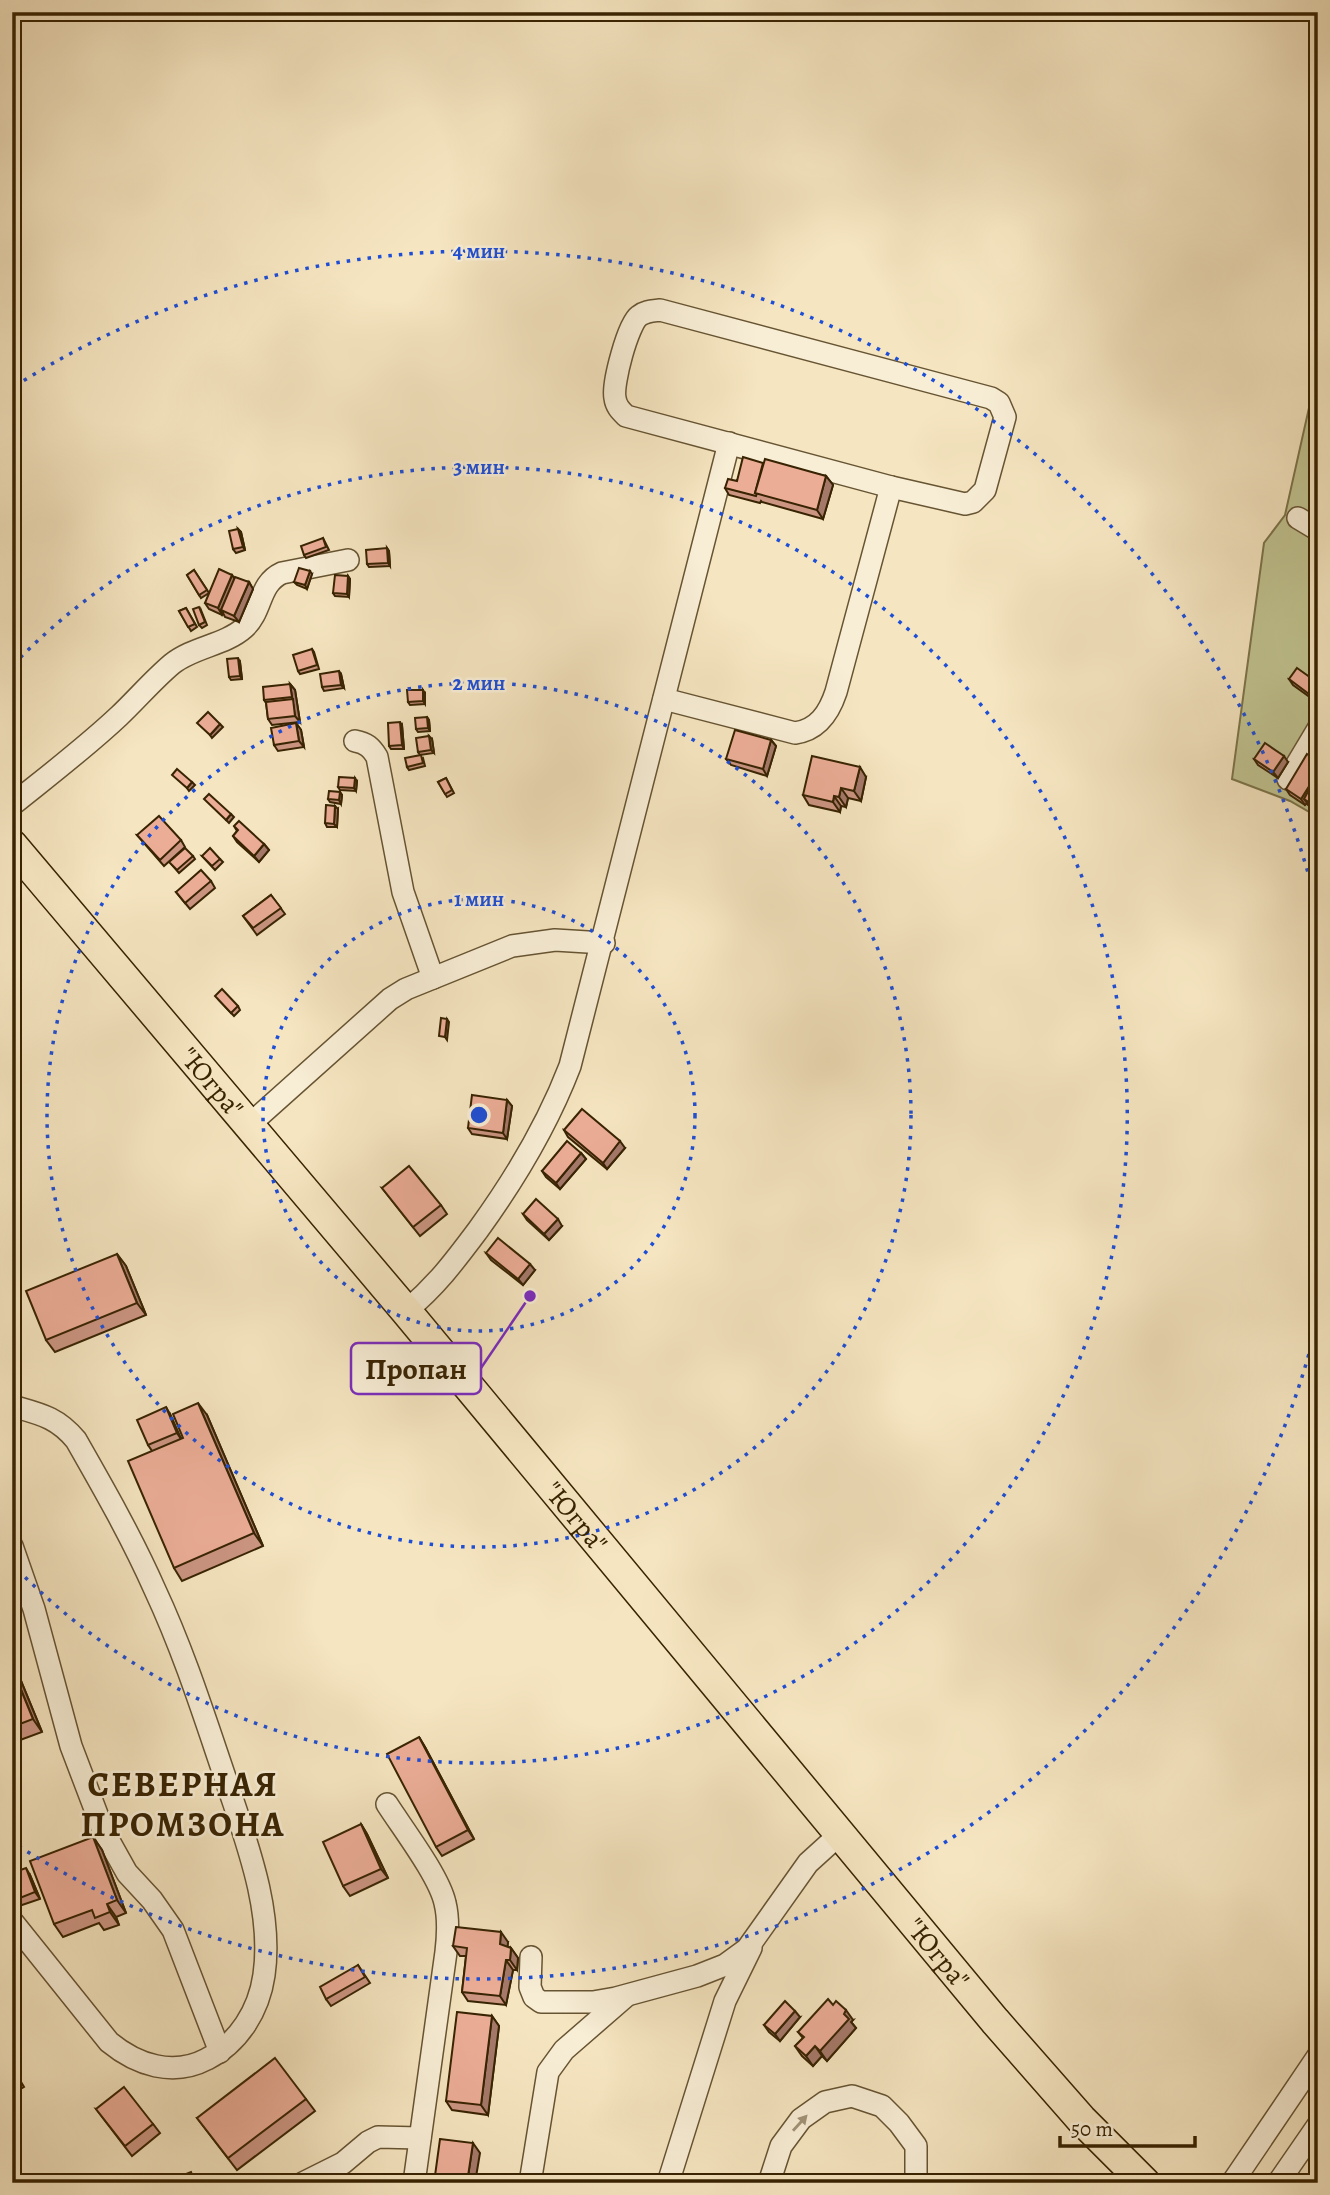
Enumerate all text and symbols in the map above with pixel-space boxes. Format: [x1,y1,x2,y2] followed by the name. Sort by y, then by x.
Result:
[453,237,505,265] text: 4 мин
[453,453,505,481] text: 3 мин
[453,669,505,697] text: 2 мин
[454,885,504,913] text: 1 мин
[170,1039,252,1126] street label: "Югра"
[467,1103,491,1127] centre of rings
[351,1343,481,1394] callout: Пропан
[365,1349,467,1389] text: Пропан
[535,1473,616,1561] street label: "Югра"
[81,1760,285,1848] district label: СЕВЕРНАЯ ПРОМЗОНА
[897,1910,978,1997] street label: "Югра"
[1060,2104,1195,2148] scale bar
[792,2114,808,2132] one-way arrow
[1071,2115,1113,2143] text: 50 m

